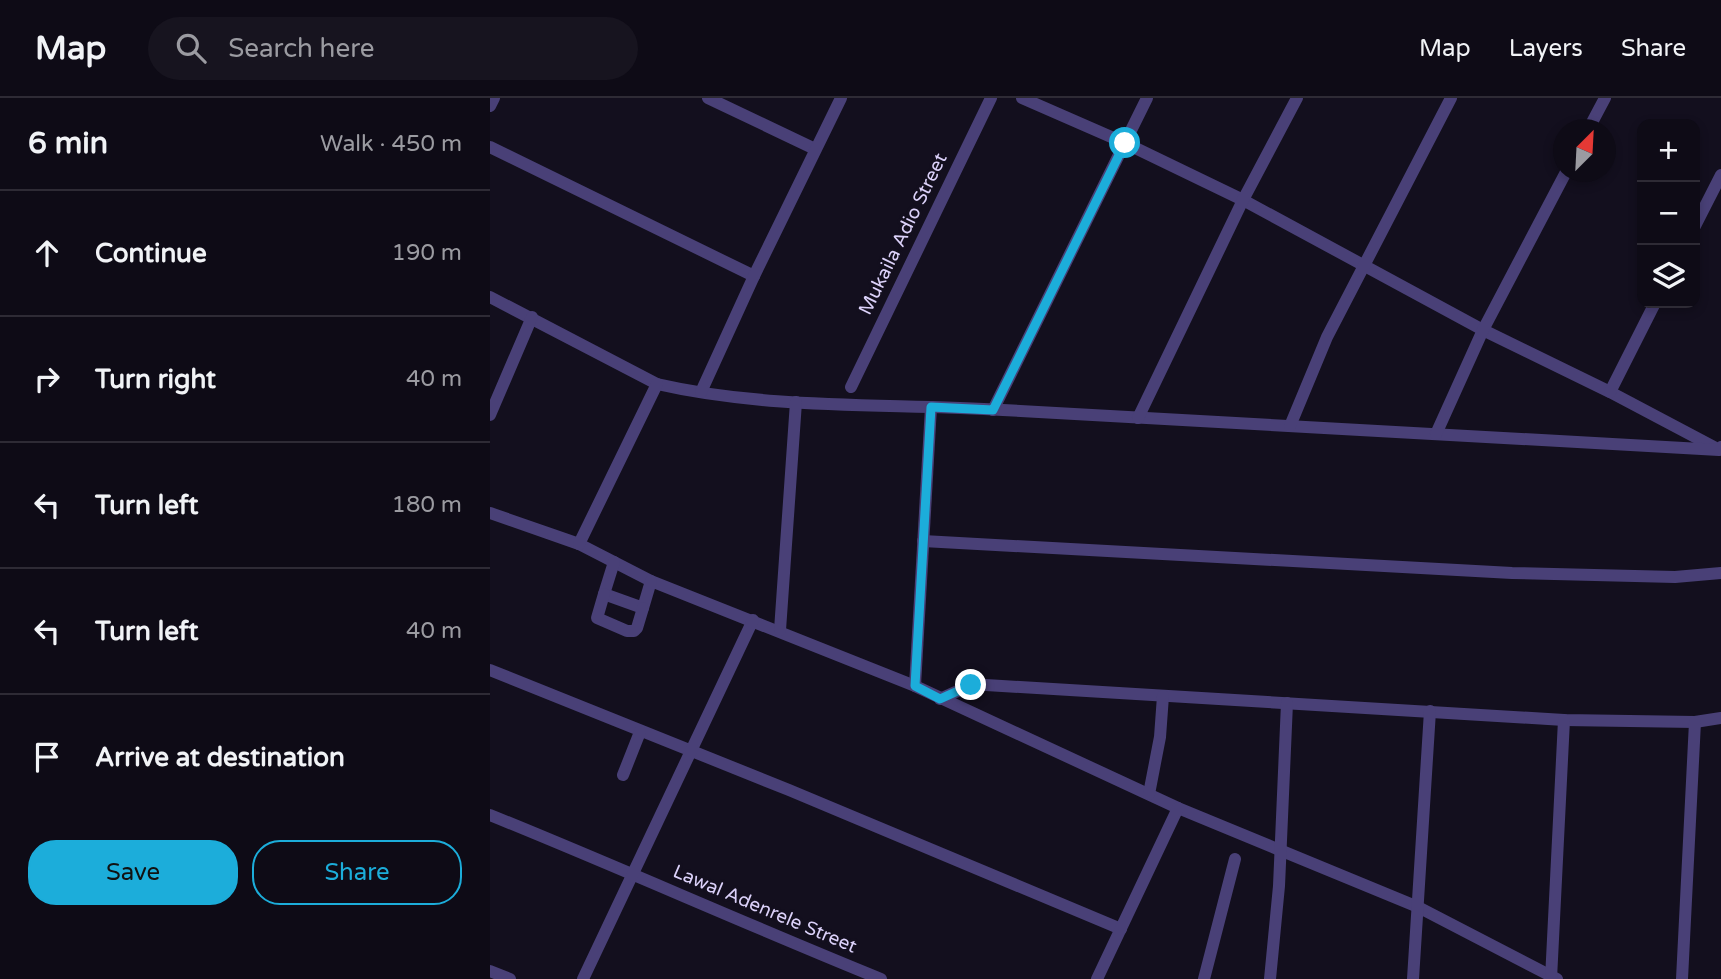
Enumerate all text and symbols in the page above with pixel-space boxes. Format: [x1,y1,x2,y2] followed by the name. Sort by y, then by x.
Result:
[148,17,638,80] search box
[35,29,106,68] text: Map
[172,29,210,67] icon: search
[228,33,374,64] text: Search here
[1419,34,1471,63] text: Map
[1509,34,1583,63] text: Layers
[1621,34,1686,63] text: Share
[1553,119,1616,182] north arrow
[1637,119,1700,308] map controls
[1637,119,1700,182] button: +
[28,125,108,162] text: 6 min
[1109,127,1140,158] route start
[320,130,462,158] text: Walk · 450 m
[854,150,952,318] street label: Mukaila Adio Street
[1637,182,1700,245] button: −
[28,234,66,272] icon: ahead
[95,238,207,269] text: Continue
[392,239,462,267] text: 190 m
[1637,245,1700,308] button: layers
[28,360,66,398] icon: right
[95,364,216,395] text: Turn right
[406,365,462,393] text: 40 m
[28,486,66,524] icon: left
[95,490,198,521] text: Turn left
[392,491,462,519] text: 180 m
[28,612,66,650] icon: left
[95,616,198,647] text: Turn left
[406,617,462,645] text: 40 m
[955,669,986,700] route end
[28,738,66,776] icon: arrive
[95,742,345,773] text: Arrive at destination
[28,840,238,905] button: Save
[252,840,462,905] button: Share
[670,860,860,958] street label: Lawal Adenrele Street

